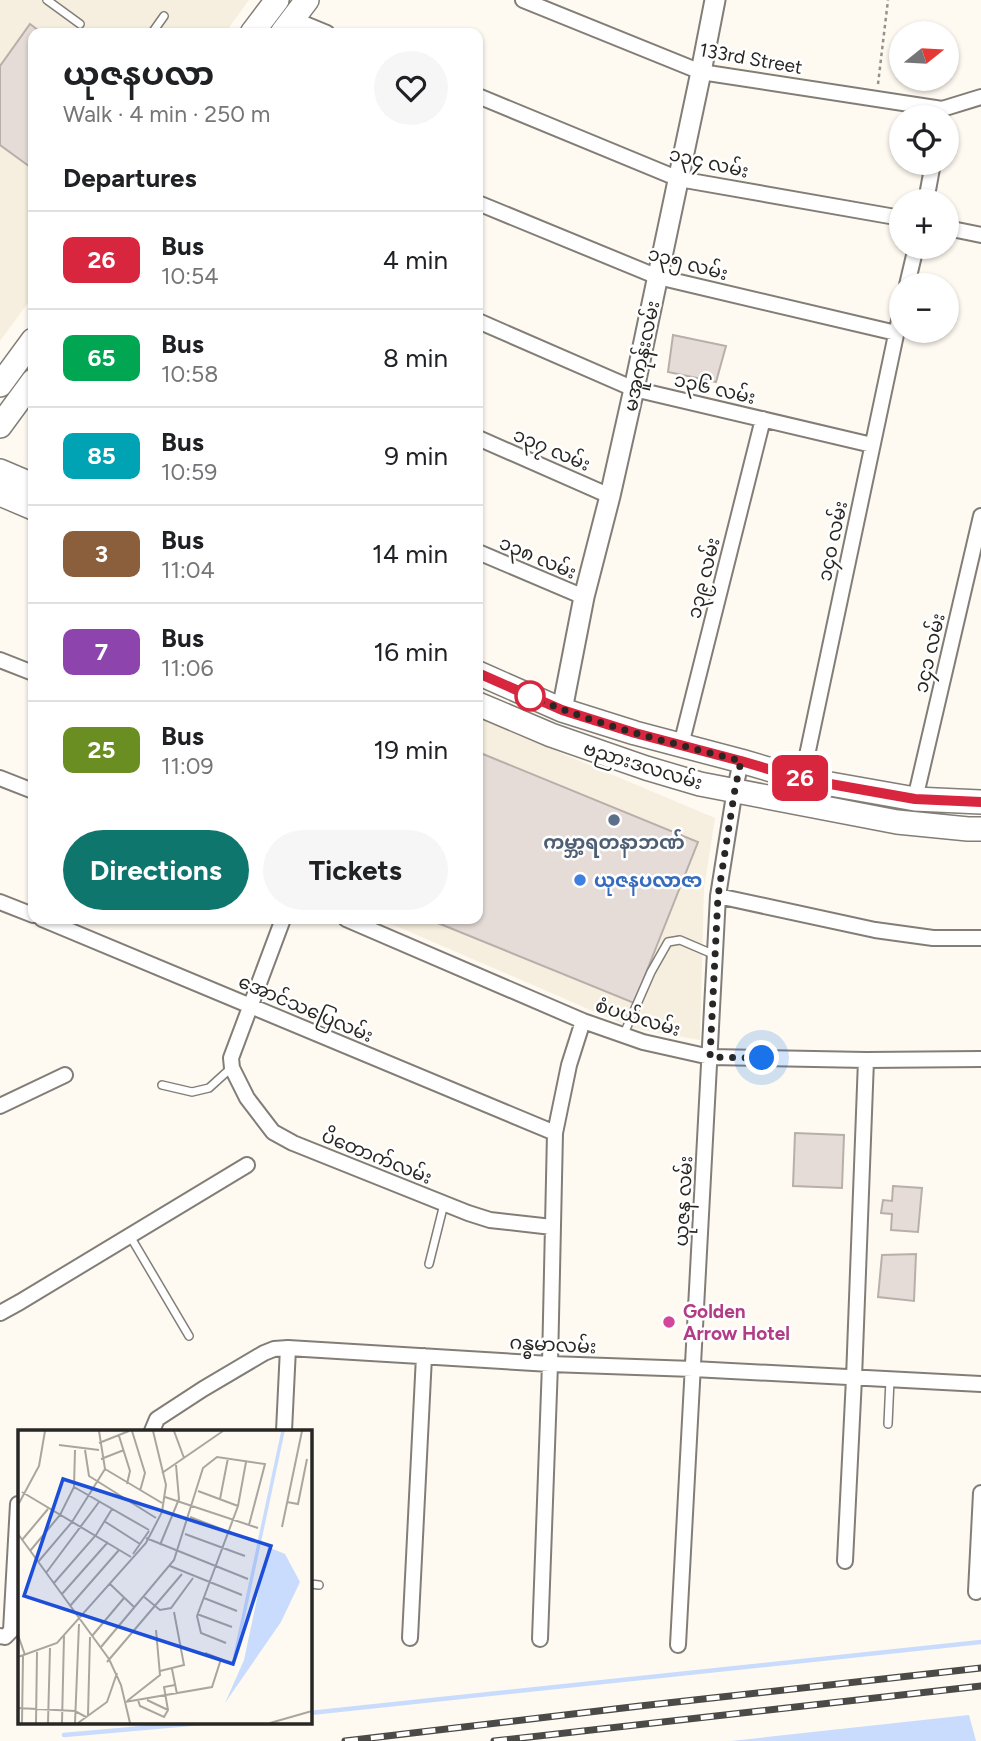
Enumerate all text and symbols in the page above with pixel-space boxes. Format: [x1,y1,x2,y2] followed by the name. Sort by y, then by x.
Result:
[889,21,959,91] north arrow
[889,21,959,343] map controls
[698,38,804,79] street label: 133rd Street
[374,51,448,125] button: heart
[63,54,214,93] text: ယုဇနပလာ
[63,100,270,128] text: Walk · 4 min · 250 m
[889,105,959,175] button: locate
[666,139,752,187] street label: ၁၃၄ လမ်း
[63,162,197,194] text: Departures
[889,189,959,259] button: +
[161,230,204,262] text: Bus
[644,239,731,289] street label: ၁၃၅ လမ်း
[383,244,448,276] text: 4 min
[88,245,115,274] text: 26
[161,262,219,290] text: 10:54
[889,273,959,343] button: −
[616,298,669,415] street label: မအူကုန်းလမ်း
[161,328,204,360] text: Bus
[383,342,448,374] text: 8 min
[88,343,115,372] text: 65
[161,360,218,388] text: 10:58
[671,365,758,413] street label: ၁၃၆ လမ်း
[508,420,595,480] street label: ၁၃၇ လမ်း
[161,426,204,458] text: Bus
[384,440,448,472] text: 9 min
[87,441,116,470] text: 85
[161,458,217,486] text: 10:59
[810,498,856,584] street label: ၁၄၀ လမ်း
[161,524,204,556] text: Bus
[494,528,581,588] street label: ၁၃၈ လမ်း
[679,534,729,622] street label: ၁၃၉ လမ်း
[372,538,448,570] text: 14 min
[95,539,108,568] text: 3
[161,556,215,584] text: 11:04
[906,610,954,696] street label: ၁၄၁ လမ်း
[161,622,204,654] text: Bus
[373,636,448,668] text: 16 min
[95,637,108,666] text: 7
[161,654,214,682] text: 11:06
[515,681,545,711] unlabelled marker
[161,720,204,752] text: Bus
[373,734,448,766] text: 19 min
[579,734,706,798] street label: ဗညားဒလလမ်း
[88,735,115,764] text: 25
[161,752,214,780] text: 11:09
[768,755,832,801] line badge: 26
[786,763,814,792] text: 26
[606,812,622,828] marker: ကမ္ဘာ့ရတနာဘဏ်
[543,829,685,858] place label: ကမ္ဘာ့ရတနာဘဏ်
[63,830,249,910] button: Directions
[263,830,448,910] button: Tickets
[594,869,702,896] place label: ယုဇနပလာဇာ
[572,872,588,888] marker: ယုဇနပလာဇာ
[233,967,378,1051] street label: အောင်သပြေလမ်း
[592,991,684,1041] street label: စံပယ်လမ်း
[744,1040,779,1075] your location
[318,1121,436,1189] street label: ပိတောက်လမ်း
[667,1155,702,1247] street label: ယုဇန လမ်း
[683,1300,790,1345] place label: Golden Arrow Hotel
[661,1314,677,1330] marker: Golden Arrow Hotel
[509,1328,597,1363] street label: ဂန္ဓမာလမ်း
[18,1430,312,1724] inset map

